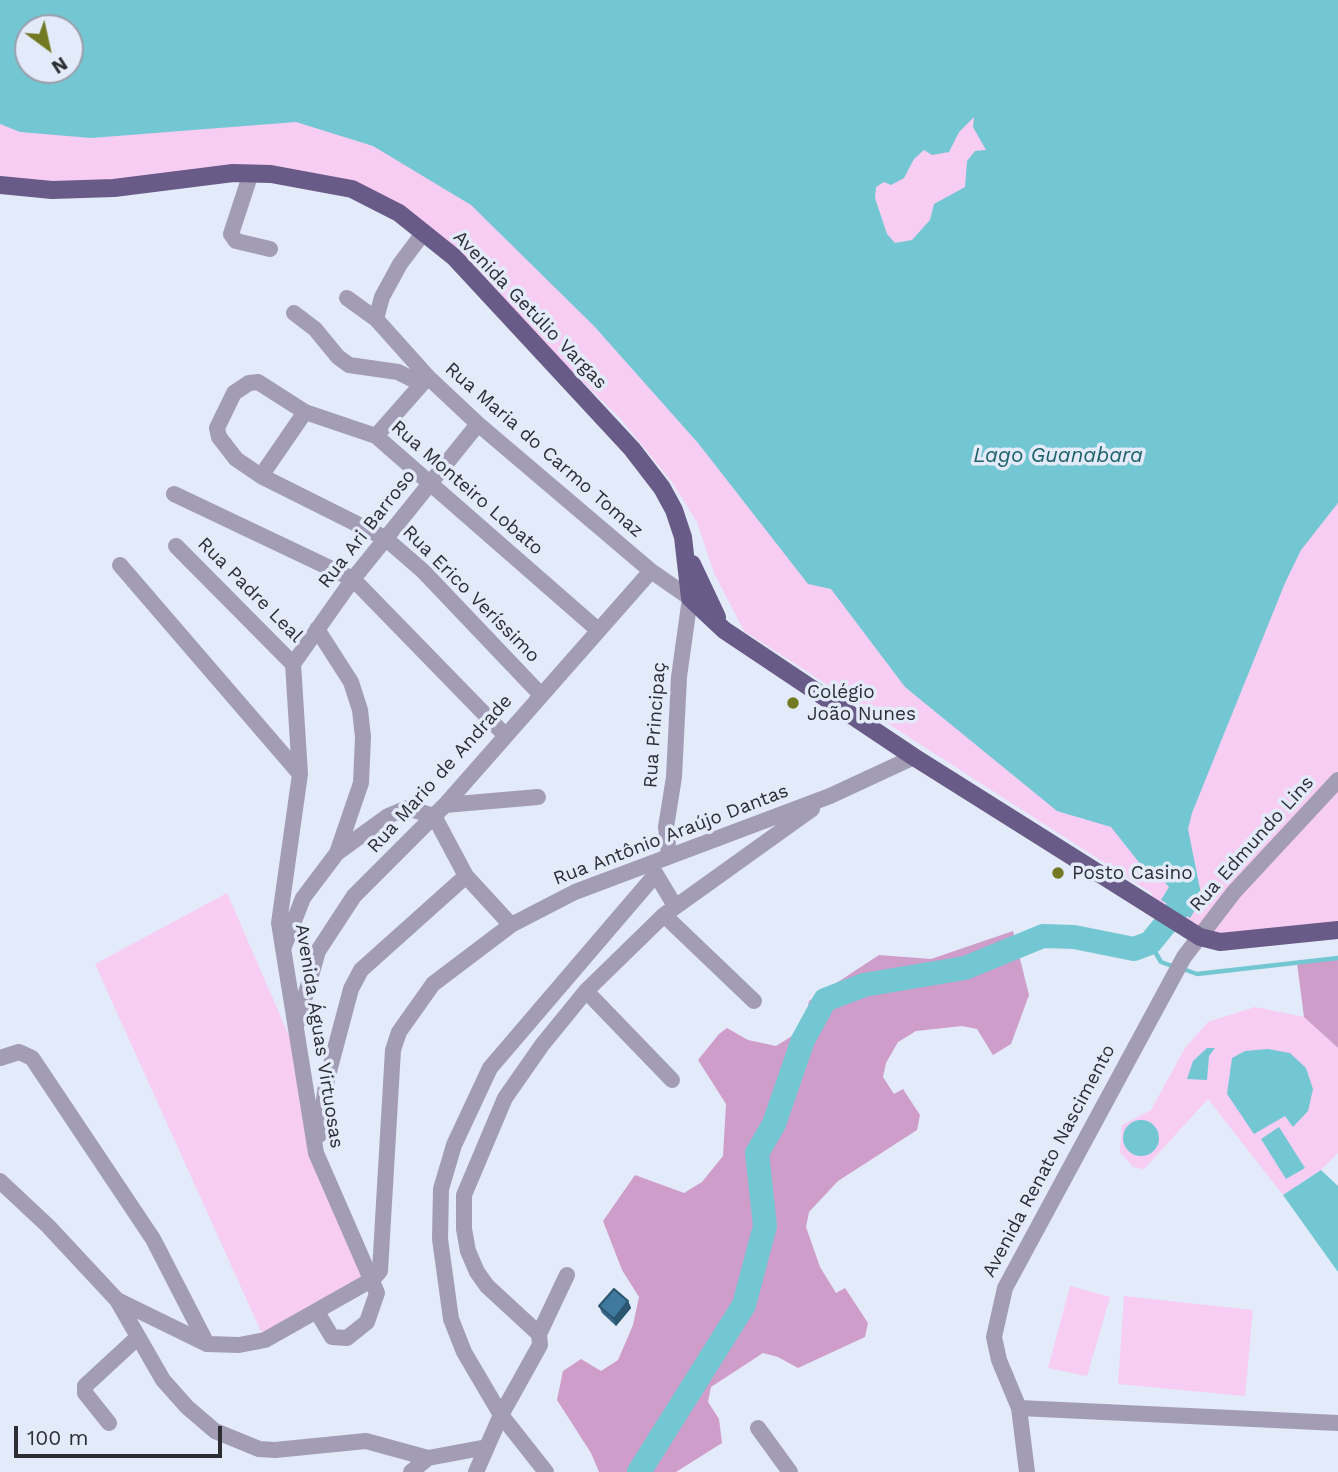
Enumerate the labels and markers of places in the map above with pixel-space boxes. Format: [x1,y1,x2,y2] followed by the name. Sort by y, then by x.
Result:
[807,681,916,725] place label: Colégio João Nunes
[785,695,801,711] marker: Colégio João Nunes
[1072,862,1193,884] place label: Posto Casino
[1050,865,1066,881] marker: Posto Casino

